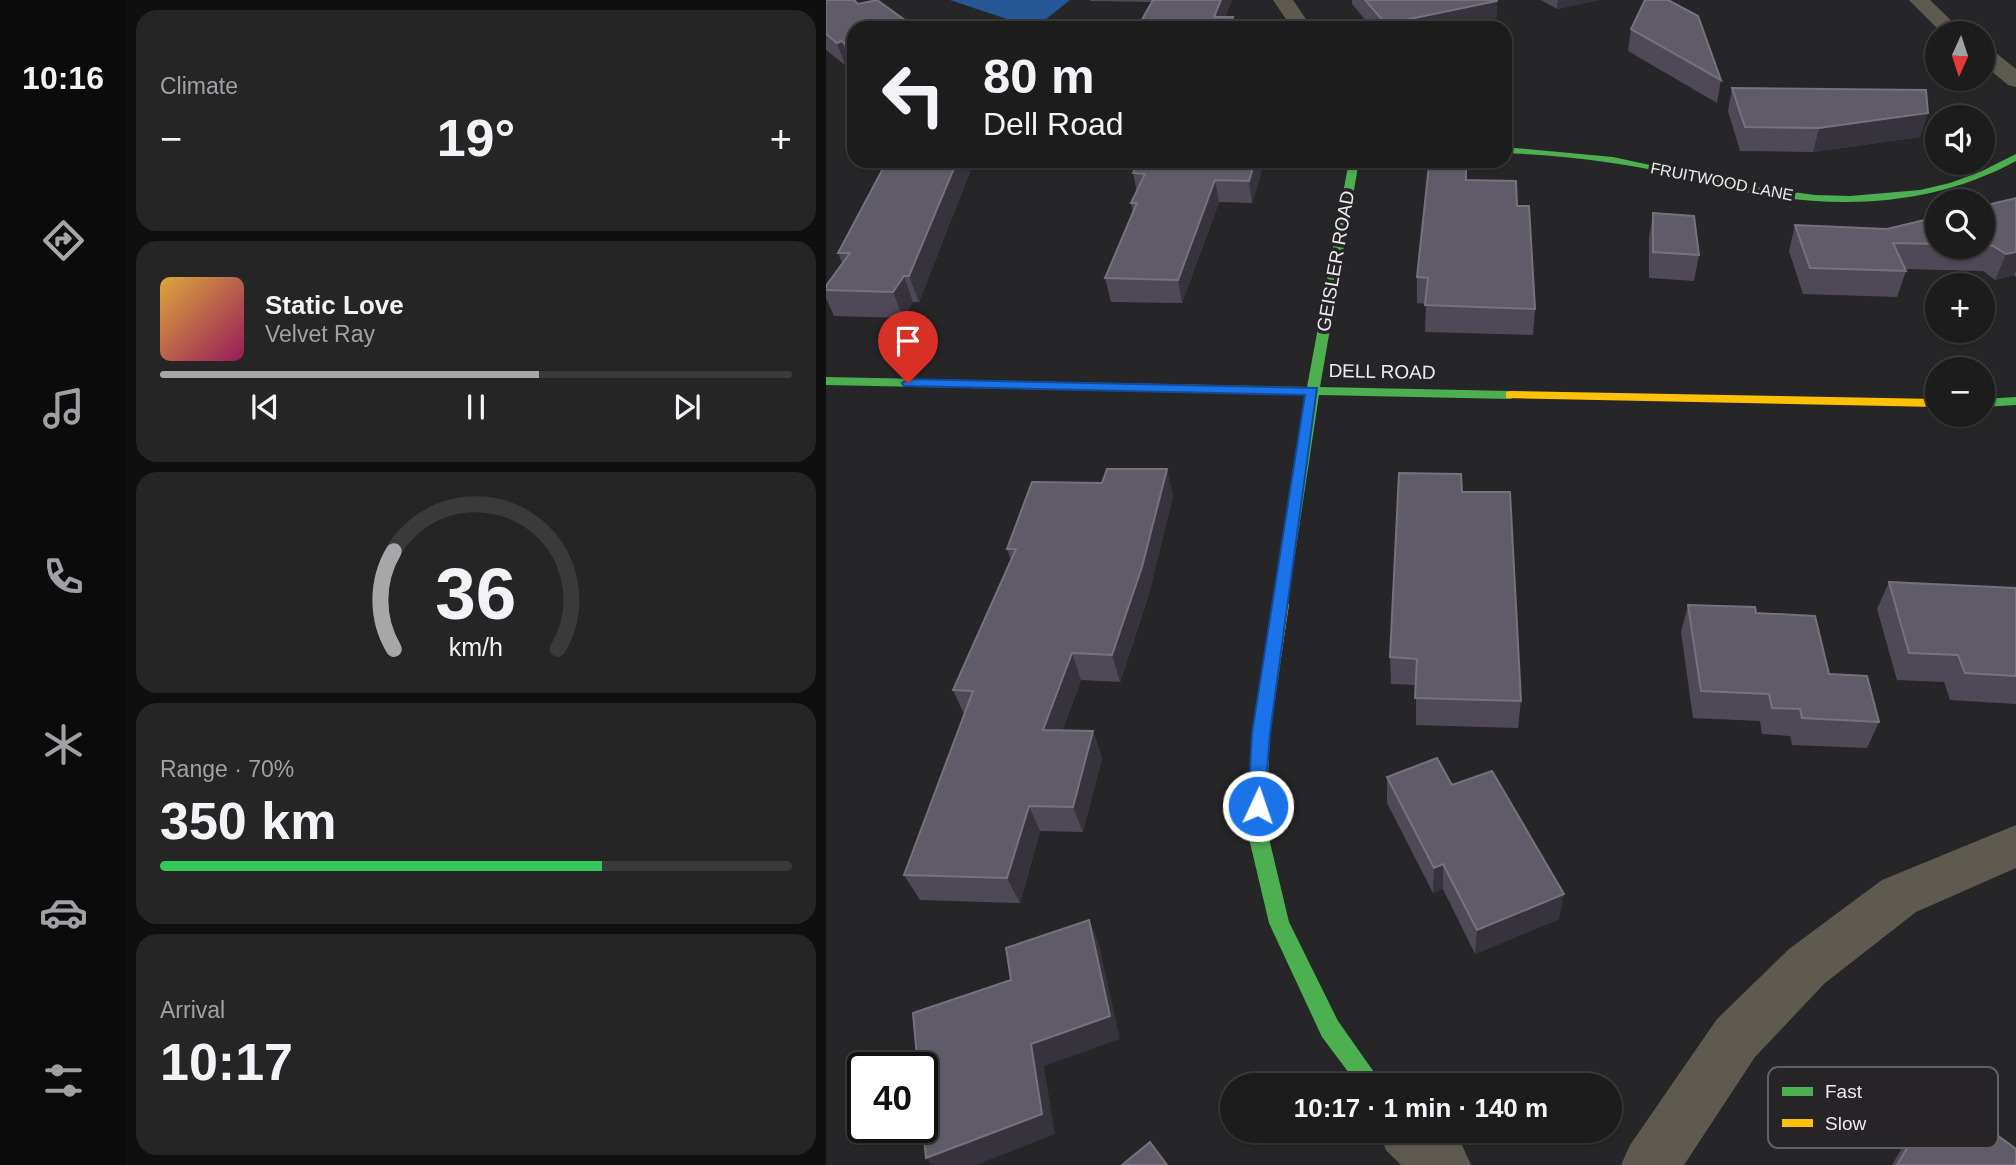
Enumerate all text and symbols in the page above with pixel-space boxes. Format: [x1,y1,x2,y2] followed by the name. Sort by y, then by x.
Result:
[1925,21,1995,91] north arrow
[1925,21,1995,427] map controls
[868,49,959,140] icon: left
[983,49,1095,103] text: 80 m
[22,60,104,96] text: 10:16
[160,73,238,99] text: Climate
[1925,105,1995,175] button: sound
[983,106,1124,142] text: Dell Road
[437,109,515,167] text: 19°
[160,118,182,160] text: −
[770,118,792,160] text: +
[1649,159,1795,204] street label: FRUITWOOD LANE
[1313,189,1358,333] street label: GEISLER ROAD
[1925,189,1995,259] button: search
[39,216,88,265] icon: directions
[1925,273,1995,343] button: +
[265,290,404,320] text: Static Love
[878,311,938,383] pin
[265,321,375,347] text: Velvet Ray
[889,322,927,360] icon: arrive
[1925,357,1995,427] button: −
[1328,360,1436,383] street label: DELL ROAD
[39,384,88,433] icon: music
[246,388,284,426] icon: previous
[457,388,495,426] icon: pause
[668,388,706,426] icon: next
[39,552,88,601] icon: phone
[436,553,516,634] text: 36
[449,632,503,660] text: km/h
[39,720,88,769] icon: climate
[160,756,294,782] text: Range · 70%
[1221,769,1295,843] position arrow
[160,792,336,850] text: 350 km
[39,888,88,937] icon: car
[160,997,225,1023] text: Arrival
[160,1033,293,1091] text: 10:17
[847,1052,938,1143] speed limit sign: 40
[39,1056,88,1105] icon: filters
[1768,1067,1998,1148] legend
[1825,1081,1863,1102] text: Fast
[1294,1093,1548,1123] text: 10:17 · 1 min · 140 m
[1825,1113,1866,1134] text: Slow

